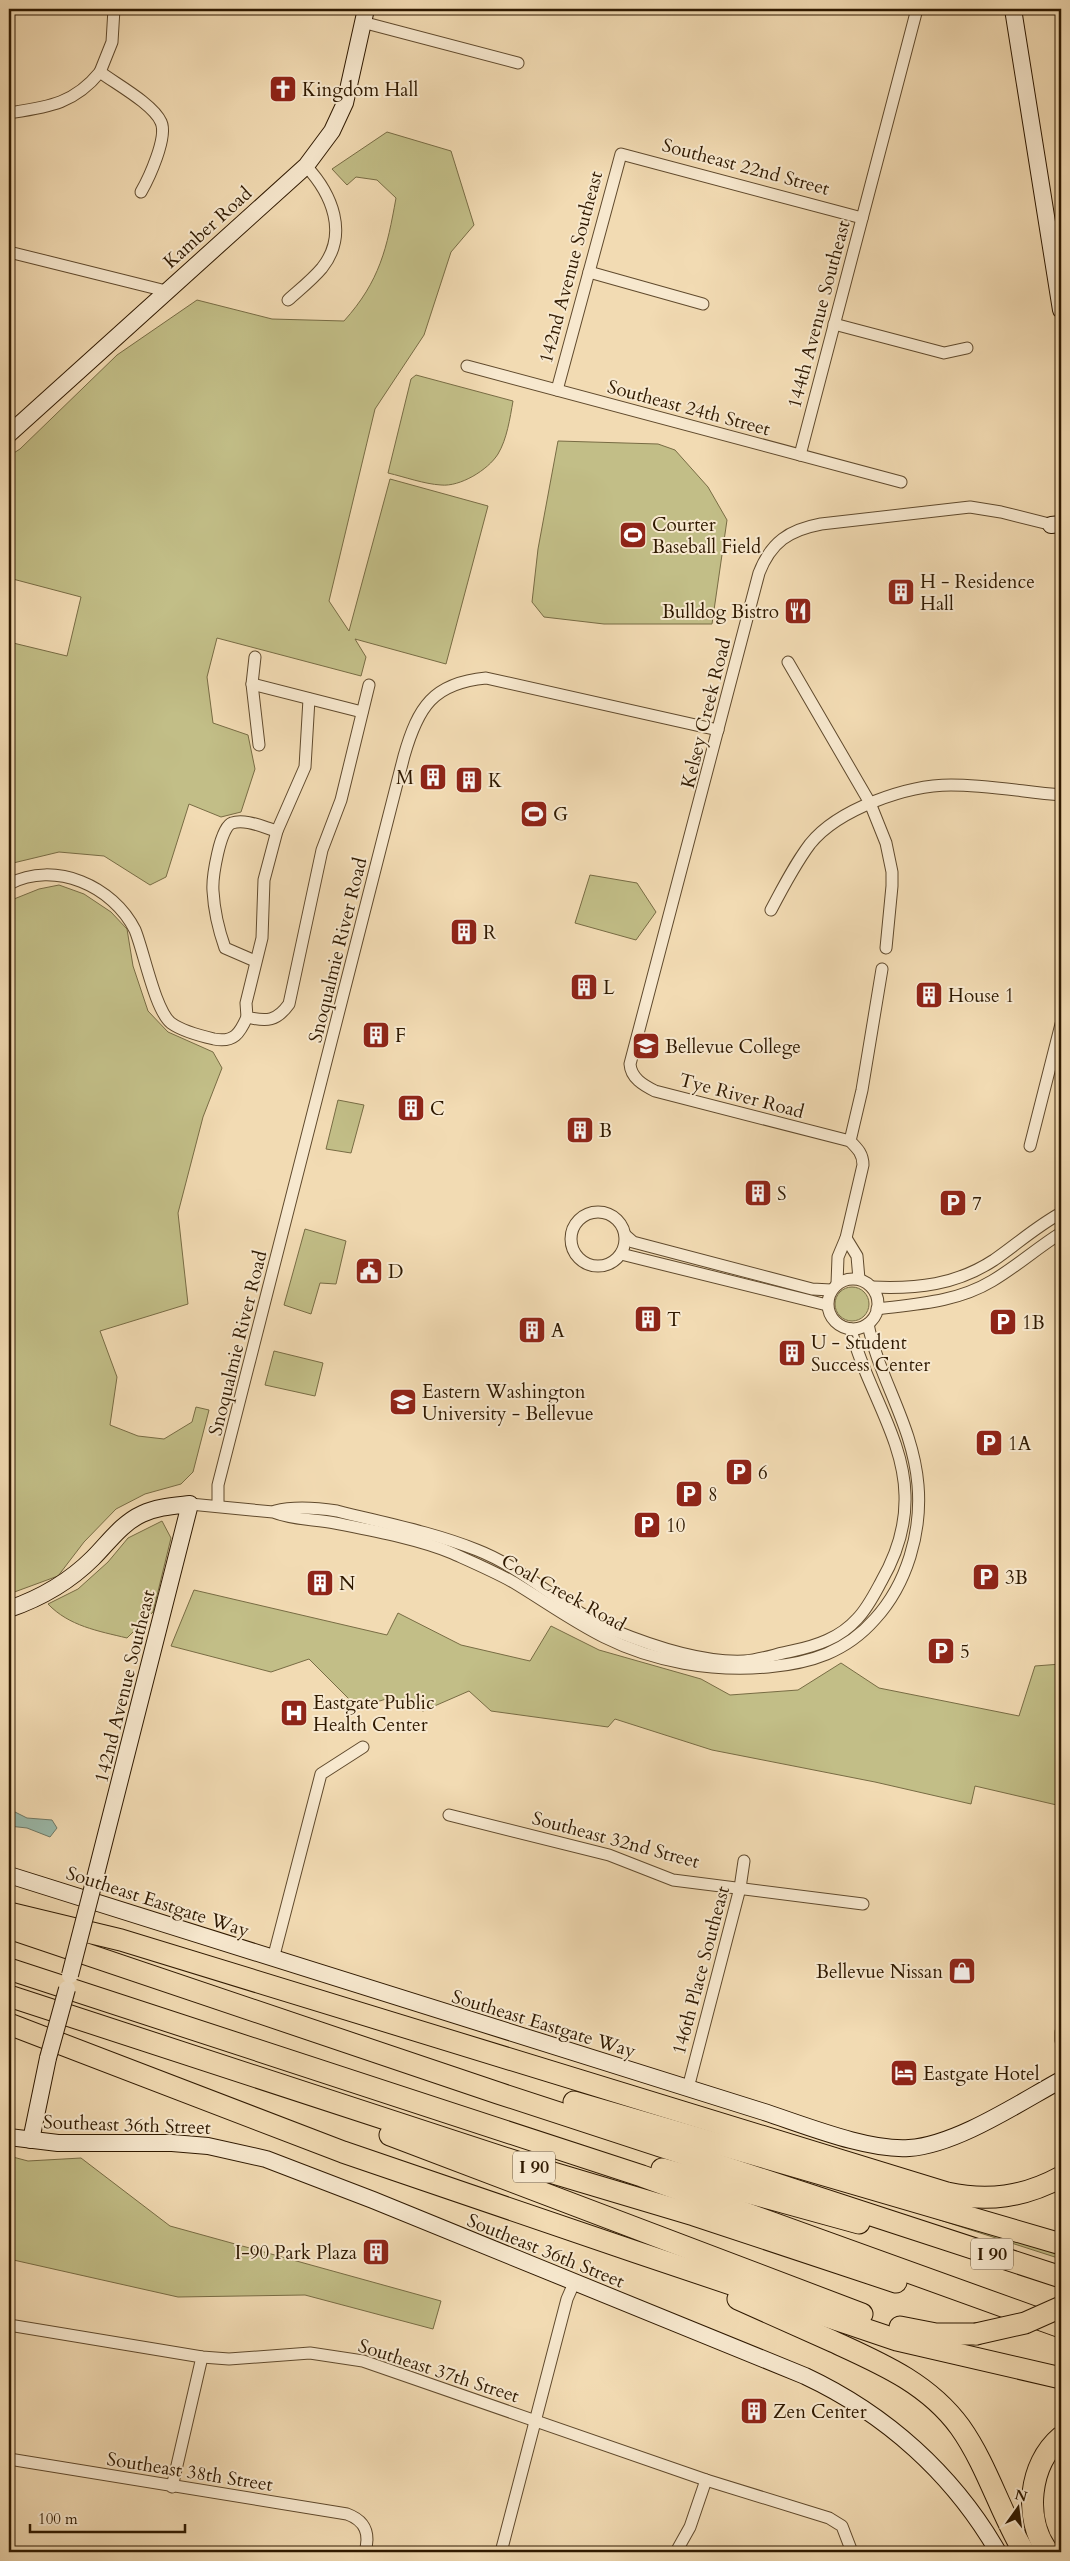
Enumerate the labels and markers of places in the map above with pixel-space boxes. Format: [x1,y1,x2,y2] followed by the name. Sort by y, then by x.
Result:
[268,74,298,104] church icon: Kingdom Hall
[302,77,418,103] place label: Kingdom Hall
[652,512,761,560] place label: Courter Baseball Field
[618,520,648,550] sports icon: Courter Baseball Field
[920,569,1035,617] place label: H - Residence Hall
[886,577,916,607] building icon: H - Residence Hall
[783,596,813,626] restaurant icon: Bulldog Bistro
[662,599,779,625] place label: Bulldog Bistro
[418,762,448,792] building icon: M
[396,765,414,791] place label: M
[454,765,484,795] building icon: K
[488,768,503,794] place label: K
[519,799,549,829] sports icon: G
[553,802,568,828] place label: G
[449,917,479,947] building icon: R
[483,920,497,946] place label: R
[569,972,599,1002] building icon: L
[603,975,615,1001] place label: L
[914,980,944,1010] building icon: House 1
[948,983,1014,1009] place label: House 1
[361,1020,391,1050] building icon: F
[395,1023,406,1049] place label: F
[631,1031,661,1061] school or university icon: Bellevue College
[665,1034,801,1060] place label: Bellevue College
[396,1093,426,1123] building icon: C
[430,1096,445,1122] place label: C
[565,1115,595,1145] building icon: B
[599,1118,612,1144] place label: B
[743,1178,773,1208] building icon: S
[777,1181,787,1207] place label: S
[938,1188,968,1218] parking icon: 7
[972,1191,982,1217] place label: 7
[354,1256,384,1286] public building icon: D
[388,1259,403,1285] place label: D
[633,1304,663,1334] building icon: T
[667,1307,681,1333] place label: T
[988,1307,1018,1337] parking icon: 1B
[1022,1310,1045,1336] place label: 1B
[517,1315,547,1345] building icon: A
[551,1318,565,1344] place label: A
[811,1330,930,1378] place label: U - Student Success Center
[777,1338,807,1368] building icon: U - Student Success Center
[422,1379,594,1427] place label: Eastern Washington University - Bellevue
[388,1387,418,1417] school or university icon: Eastern Washington University - Bellevue
[974,1428,1004,1458] parking icon: 1A
[1008,1431,1032,1457] place label: 1A
[724,1457,754,1487] parking icon: 6
[758,1460,768,1486] place label: 6
[674,1479,704,1509] parking icon: 8
[708,1482,718,1508] place label: 8
[632,1510,662,1540] parking icon: 10
[666,1513,686,1539] place label: 10
[971,1562,1001,1592] parking icon: 3B
[1005,1565,1028,1591] place label: 3B
[305,1568,335,1598] building icon: N
[339,1571,355,1597] place label: N
[926,1636,956,1666] parking icon: 5
[960,1639,970,1665] place label: 5
[313,1690,435,1738] place label: Eastgate Public Health Center
[279,1698,309,1728] hospital icon: Eastgate Public Health Center
[947,1956,977,1986] shop icon: Bellevue Nissan
[816,1959,943,1985] place label: Bellevue Nissan
[889,2058,919,2088] hotel icon: Eastgate Hotel
[923,2061,1040,2087] place label: Eastgate Hotel
[361,2237,391,2267] building icon: I-90 Park Plaza
[235,2240,357,2266] place label: I-90 Park Plaza
[739,2396,769,2426] building icon: Zen Center
[773,2399,867,2425] place label: Zen Center

